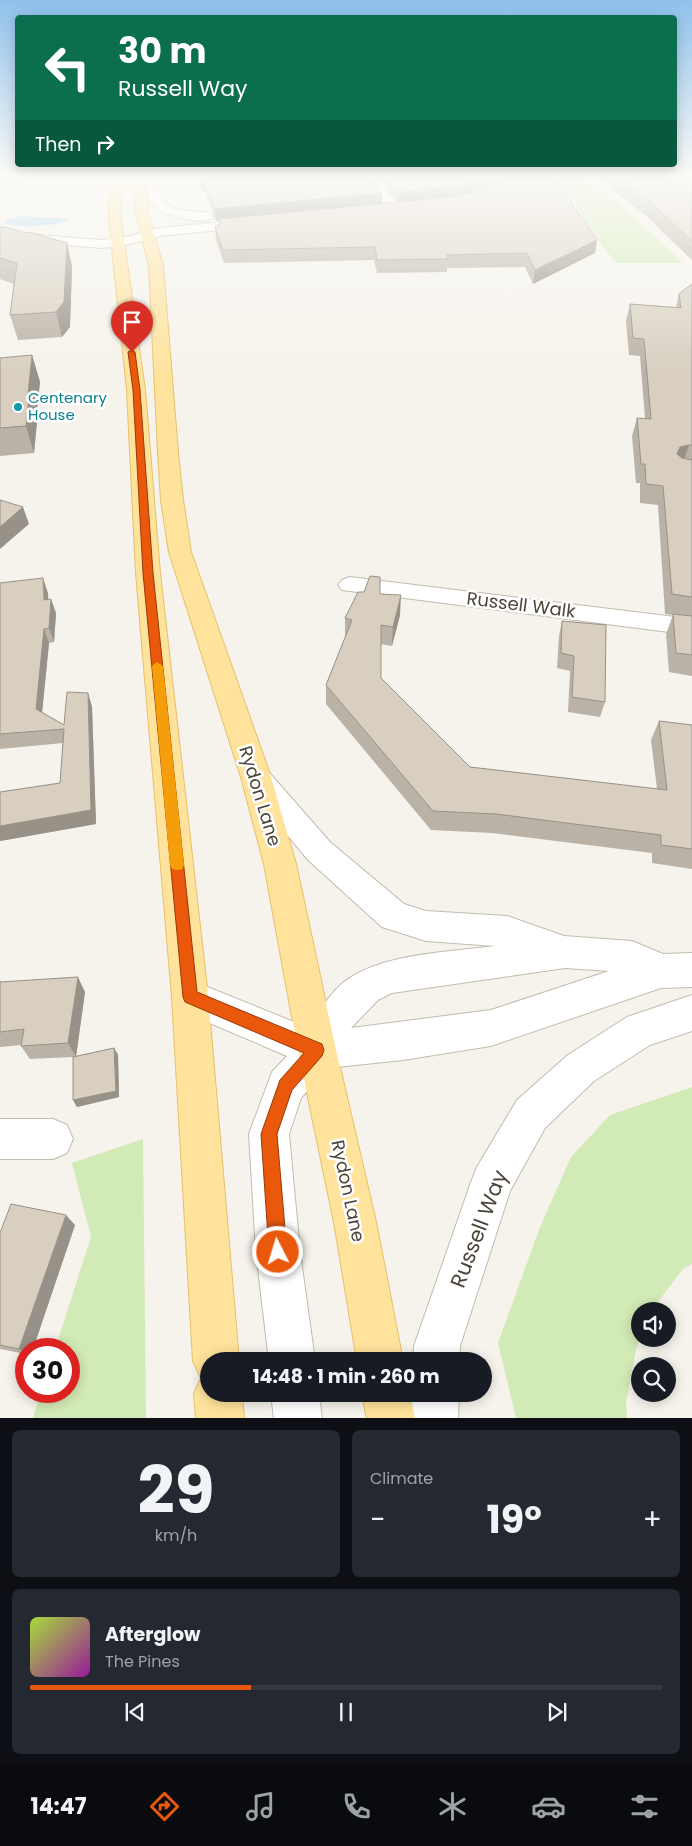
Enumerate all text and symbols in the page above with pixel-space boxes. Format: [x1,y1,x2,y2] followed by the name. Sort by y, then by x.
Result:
[118,26,206,75] text: 30 m
[35,35,100,100] icon: left
[118,73,248,104] text: Russell Way
[91,130,119,158] icon: right
[35,131,81,158] text: Then
[111,301,153,352] pin
[118,308,146,336] icon: arrive
[28,387,108,425] place label: Centenary House
[12,401,24,413] marker: Centenary House
[465,585,578,624] street label: Russell Walk
[233,743,288,849] street label: Rydon Lane
[325,1138,371,1244] street label: Rydon Lane
[443,1166,514,1292] street label: Russell Way
[251,1225,303,1277] position arrow
[631,1302,676,1402] map controls
[631,1302,676,1347] button: sound
[15,1338,80,1403] speed limit sign: 30
[631,1357,676,1402] button: search
[252,1363,440,1390] text: 14:48 · 1 min · 260 m
[137,1445,215,1536] text: 29
[370,1467,433,1490] text: Climate
[487,1493,542,1546] text: 19°
[370,1500,385,1539] text: −
[643,1500,662,1539] text: +
[155,1524,197,1547] text: km/h
[105,1621,200,1648] text: Afterglow
[105,1650,180,1673] text: The Pines
[121,1698,149,1726] icon: previous
[332,1698,360,1726] icon: pause
[543,1698,571,1726] icon: next
[147,1789,182,1824] icon: directions
[243,1789,278,1824] icon: music
[339,1789,374,1824] icon: phone
[435,1789,470,1824] icon: climate
[531,1789,566,1824] icon: car
[627,1789,662,1824] icon: filters
[30,1791,87,1822] text: 14:47

